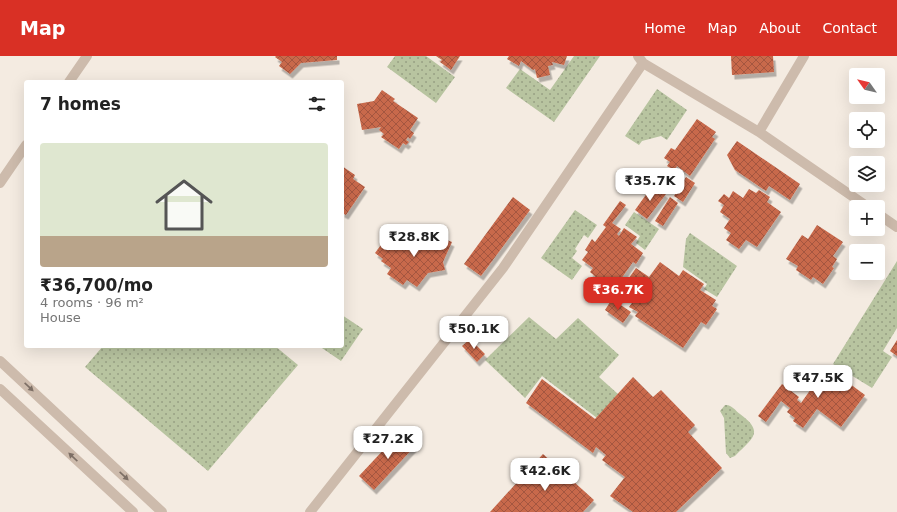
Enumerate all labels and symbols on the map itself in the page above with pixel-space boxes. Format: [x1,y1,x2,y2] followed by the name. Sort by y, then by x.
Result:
[849,68,885,104] north arrow
[617,168,683,202] pin: ₹35.7K
[381,224,447,258] pin: ₹28.8K
[585,277,651,311] pin: ₹36.7K
[441,316,507,350] pin: ₹50.1K
[785,365,851,399] pin: ₹47.5K
[24,383,34,392] one-way arrow
[355,426,421,460] pin: ₹27.2K
[69,453,78,462] one-way arrow
[512,458,578,492] pin: ₹42.6K
[119,471,129,481] one-way arrow

